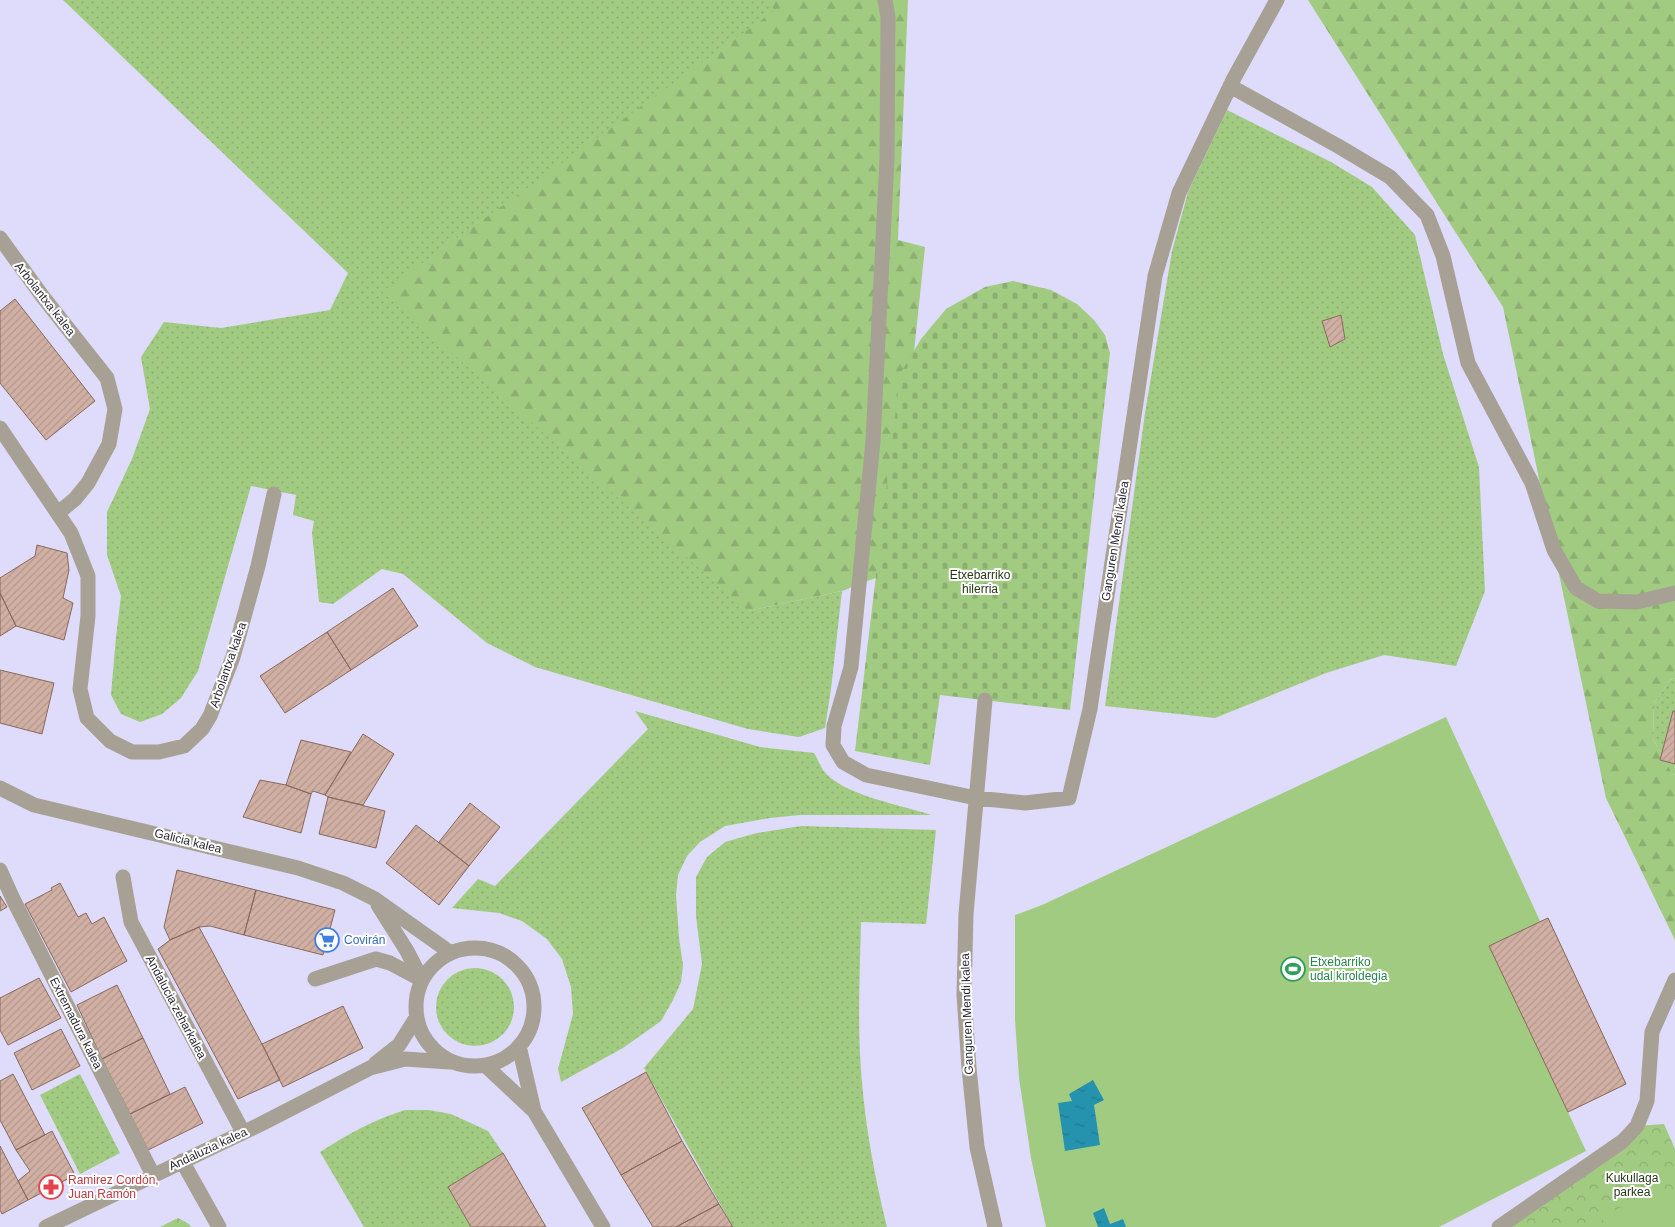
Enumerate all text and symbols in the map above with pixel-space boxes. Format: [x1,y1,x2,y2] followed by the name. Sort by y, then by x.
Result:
[12,259,78,339] street label: Arbolantxa kalea
[1099,480,1131,602] street label: Ganguren Mendi kalea
[950,568,1011,596] park label: Etxebarriko hilerria
[207,620,249,710] street label: Arbolantxa kalea
[153,826,223,856] street label: Galicia kalea
[314,927,340,953] supermarket icon: Covirán
[344,933,385,947] place label: Covirán
[143,953,209,1061] street label: Andalucia zeharkalea
[958,953,976,1075] street label: Ganguren Mendi kalea
[1310,955,1388,983] place label: Etxebarriko udal kiroldegia
[1280,956,1306,982] sports icon: Etxebarriko udal kiroldegia
[47,975,105,1071] street label: Extremadura kalea
[167,1125,250,1173] street label: Andaluzia kalea
[1606,1171,1659,1199] park label: Kukullaga parkea
[68,1173,159,1201] place label: Ramirez Cordón, Juan Ramón
[38,1174,64,1200] pharmacy icon: Ramirez Cordón, Juan Ramón

